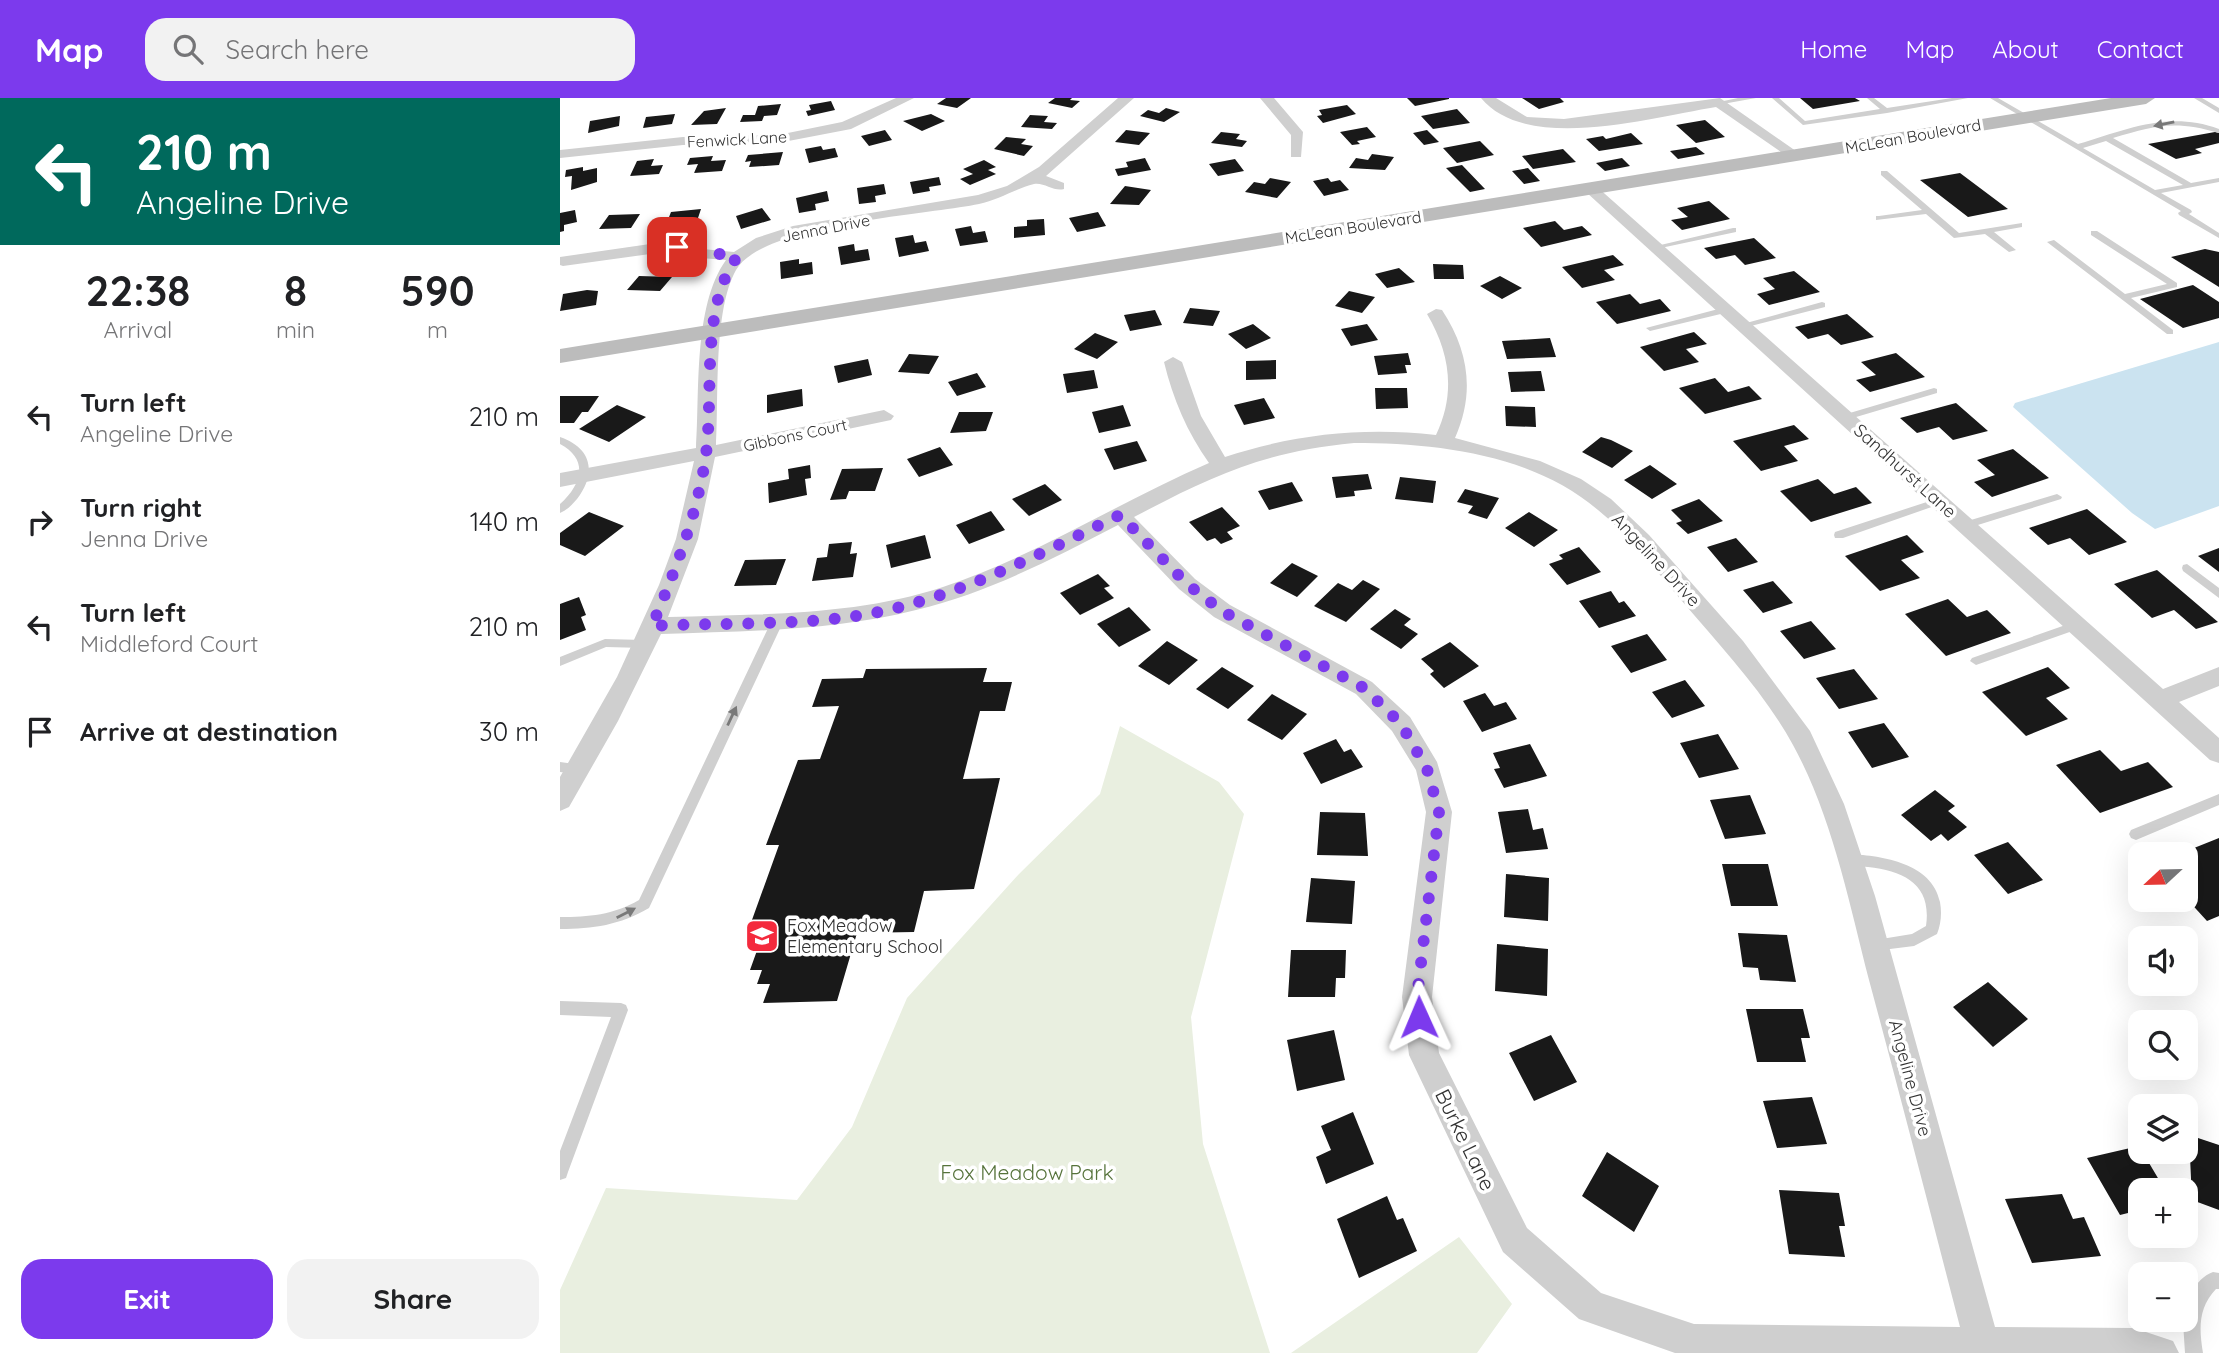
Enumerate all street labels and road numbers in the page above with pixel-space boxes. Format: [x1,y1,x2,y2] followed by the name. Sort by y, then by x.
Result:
[1843,114,1983,158] street label: McLean Boulevard
[686,126,788,152] street label: Fenwick Lane
[1283,206,1423,248] street label: McLean Boulevard
[780,210,872,246] street label: Jenna Drive
[741,414,849,456] street label: Gibbons Court
[1849,419,1961,523] street label: Sandhurst Lane
[1607,508,1706,611] street label: Angeline Drive
[1884,1017,1937,1139] street label: Angeline Drive
[1430,1084,1502,1195] street label: Burke Lane

